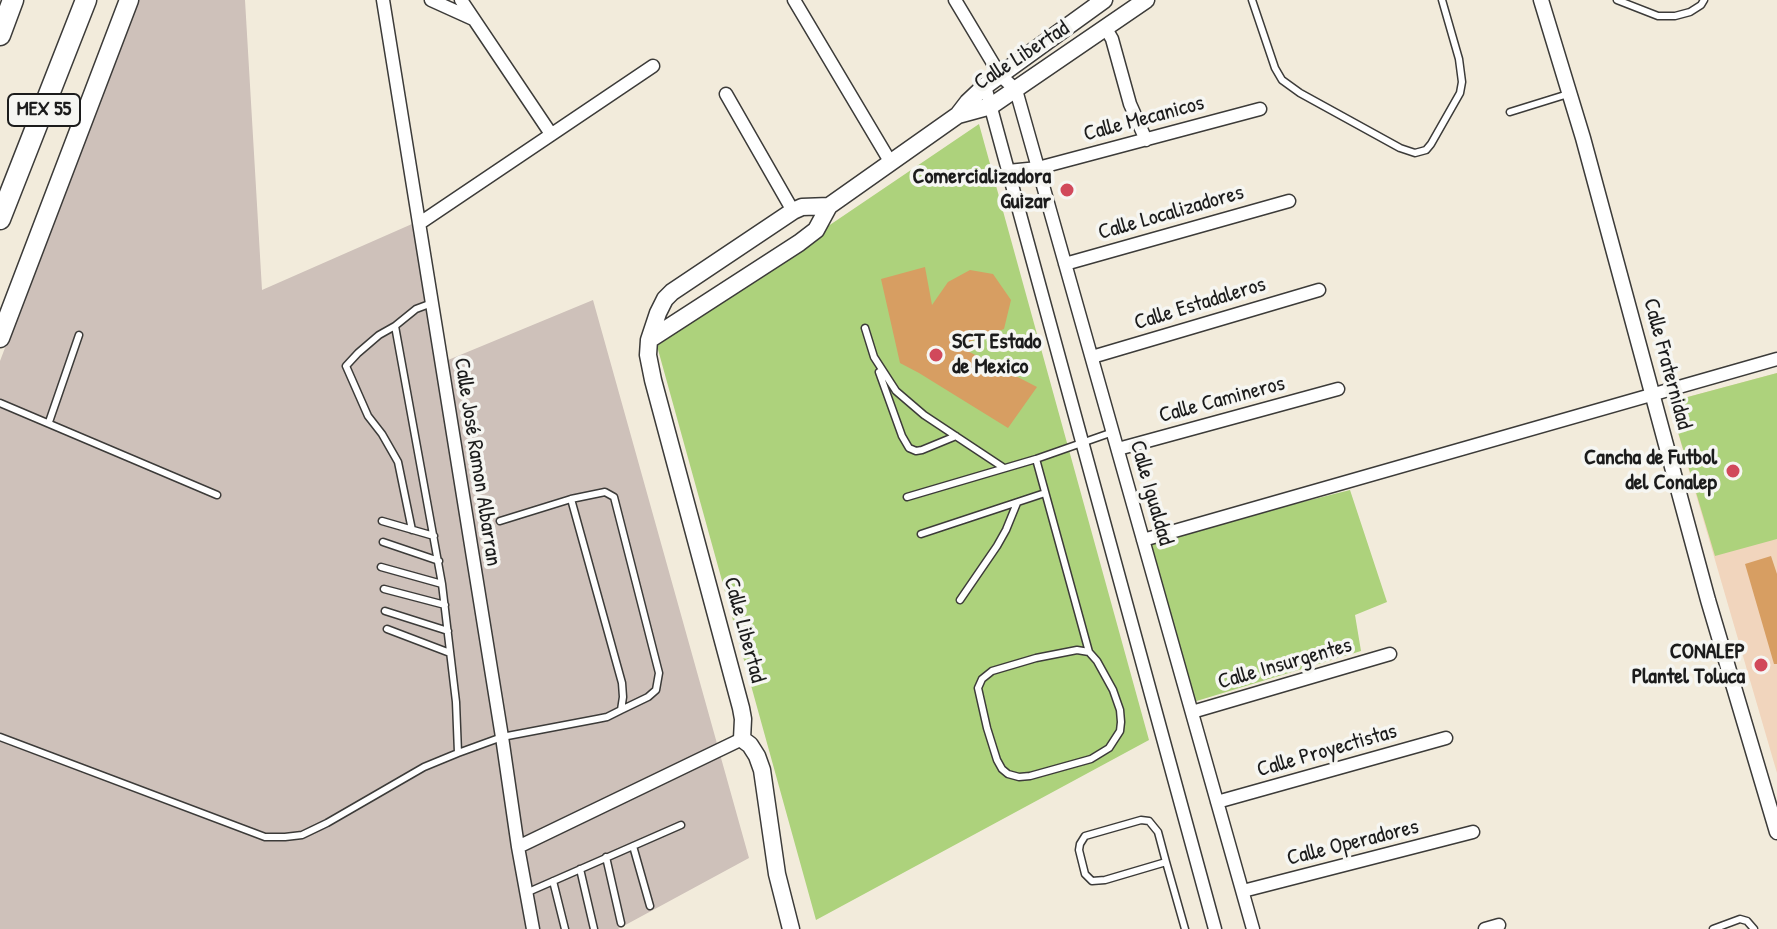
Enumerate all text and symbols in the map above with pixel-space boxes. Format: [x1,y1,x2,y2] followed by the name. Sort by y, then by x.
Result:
[969,15,1075,97] street label: Calle Libertad
[1081,90,1207,148] street label: Calle Mecanicos
[8,94,80,126] road number: MEX 55
[912,164,1051,216] place label: Comercializadora Guizar
[1095,180,1247,246] street label: Calle Localizadores
[1058,181,1076,199] marker: Comercializadora Guizar
[1131,271,1269,337] street label: Calle Estadaleros
[1637,295,1697,433] street label: Calle Fraternidad
[952,329,1041,380] place label: SCT Estado de Mexico
[927,346,945,364] marker: SCT Estado de Mexico
[447,356,507,568] street label: Calle José Ramon Albarran
[1156,371,1288,429] street label: Calle Camineros
[1123,437,1179,549] street label: Calle Igualdad
[1584,445,1717,496] place label: Cancha de Futbol del Conalep
[1724,462,1742,480] marker: Cancha de Futbol del Conalep
[717,574,771,686] street label: Calle Libertad
[1215,632,1355,696] street label: Calle Insurgentes
[1632,639,1745,690] place label: CONALEP Plantel Toluca
[1752,656,1770,674] marker: CONALEP Plantel Toluca
[1254,718,1400,784] street label: Calle Proyectistas
[1284,814,1422,872] street label: Calle Operadores

